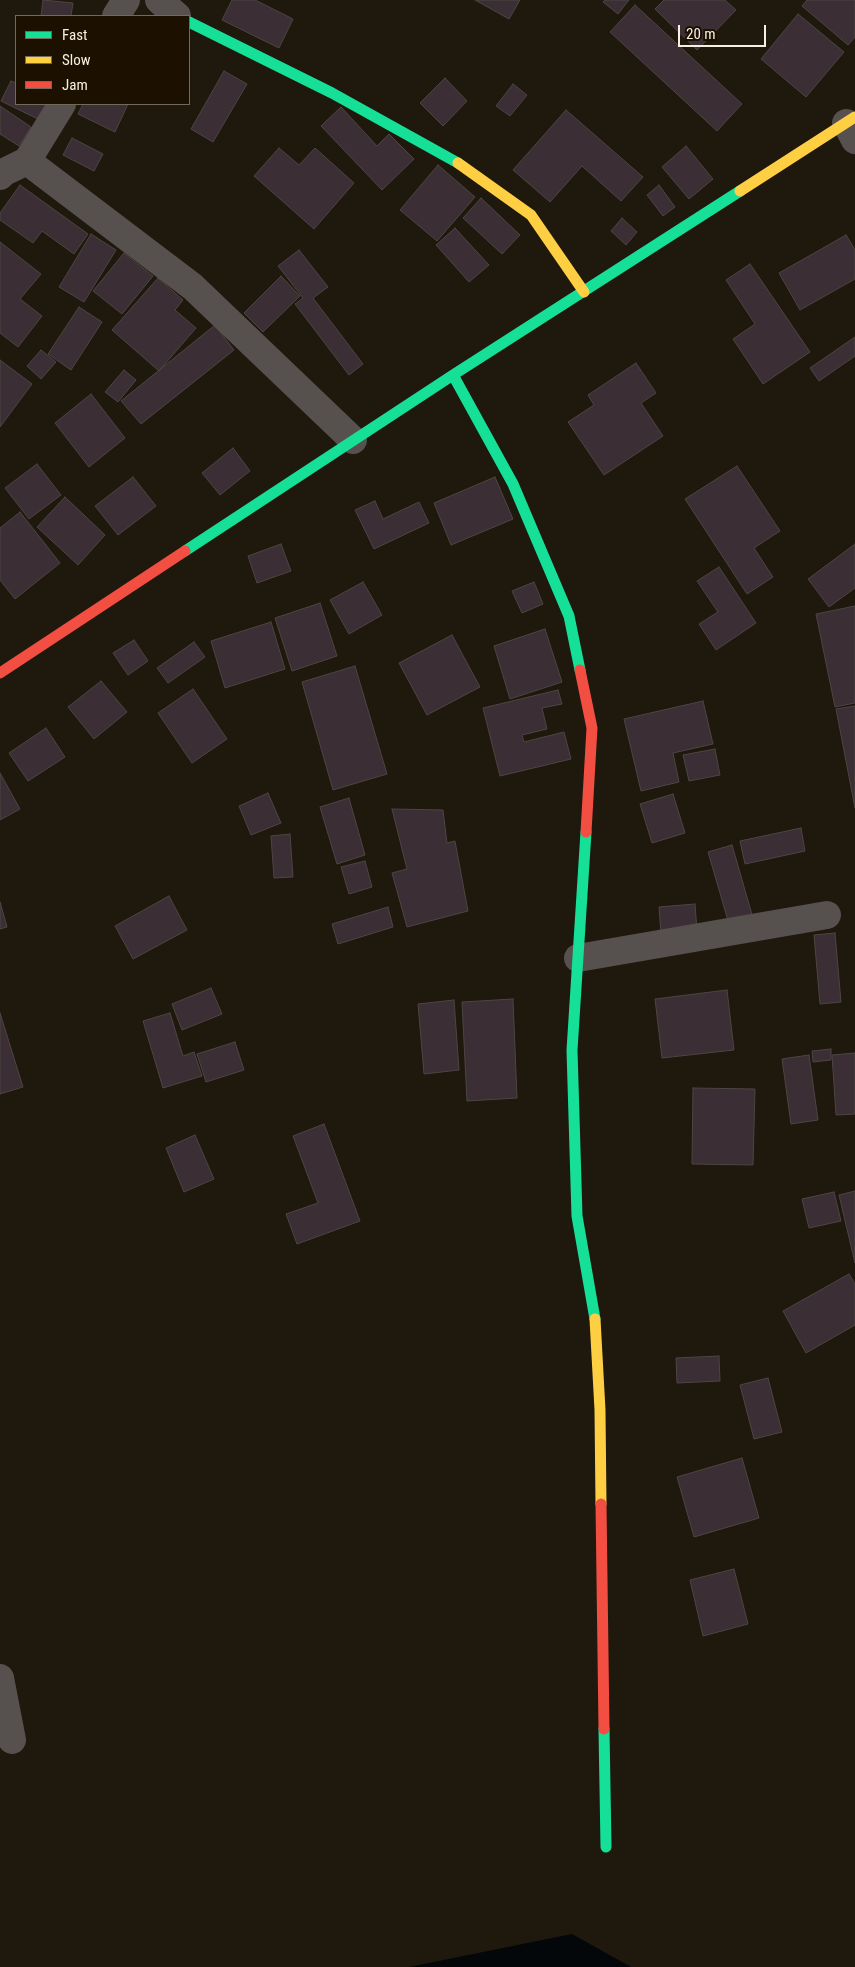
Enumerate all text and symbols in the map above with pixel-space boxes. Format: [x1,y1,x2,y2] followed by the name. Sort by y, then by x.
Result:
[15,15,190,105] legend
[680,15,768,47] scale bar
[686,25,716,43] text: 20 m
[62,26,87,44] text: Fast
[62,51,91,69] text: Slow
[62,76,88,94] text: Jam

